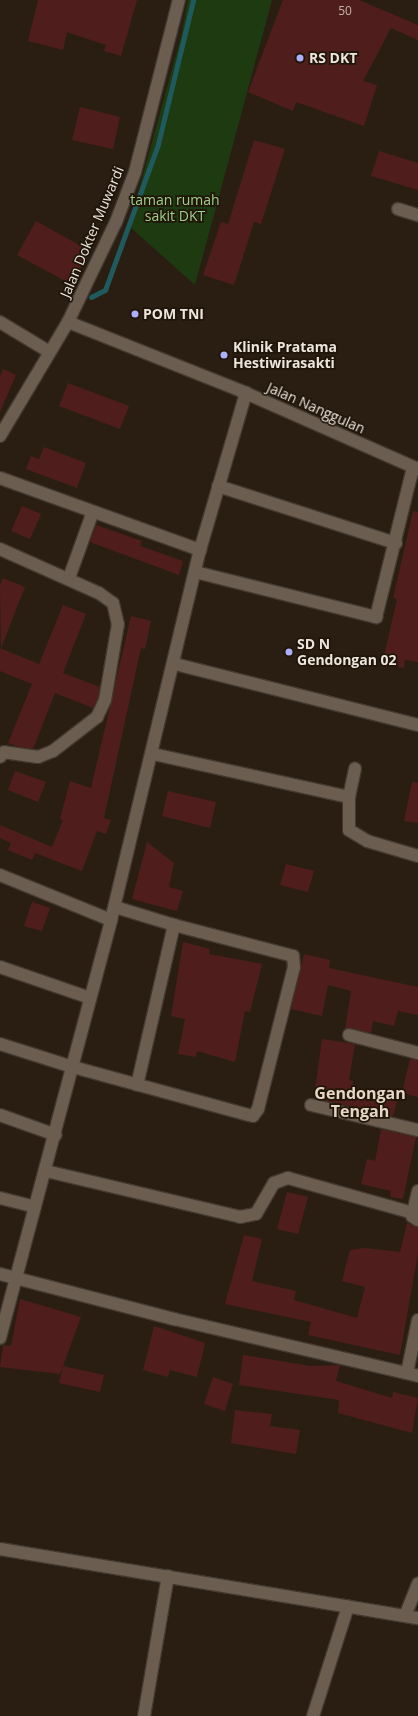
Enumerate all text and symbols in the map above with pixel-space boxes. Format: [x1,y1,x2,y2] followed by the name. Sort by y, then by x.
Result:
[338,4,352,18] house number: 50
[309,50,357,66] place label: RS DKT
[294,52,306,64] marker: RS DKT
[57,164,127,300] street label: Jalan Dokter Muwardi
[130,192,220,224] park label: taman rumah sakit DKT
[143,306,204,322] place label: POM TNI
[130,309,140,319] marker: POM TNI
[233,339,337,372] place label: Klinik Pratama Hestiwirasakti
[218,349,230,361] marker: Klinik Pratama Hestiwirasakti
[264,379,368,437] street label: Jalan Nanggulan
[297,636,397,668] place label: SD N Gendongan 02
[284,647,294,657] marker: SD N Gendongan 02
[314,1083,406,1121] district label: Gendongan Tengah

